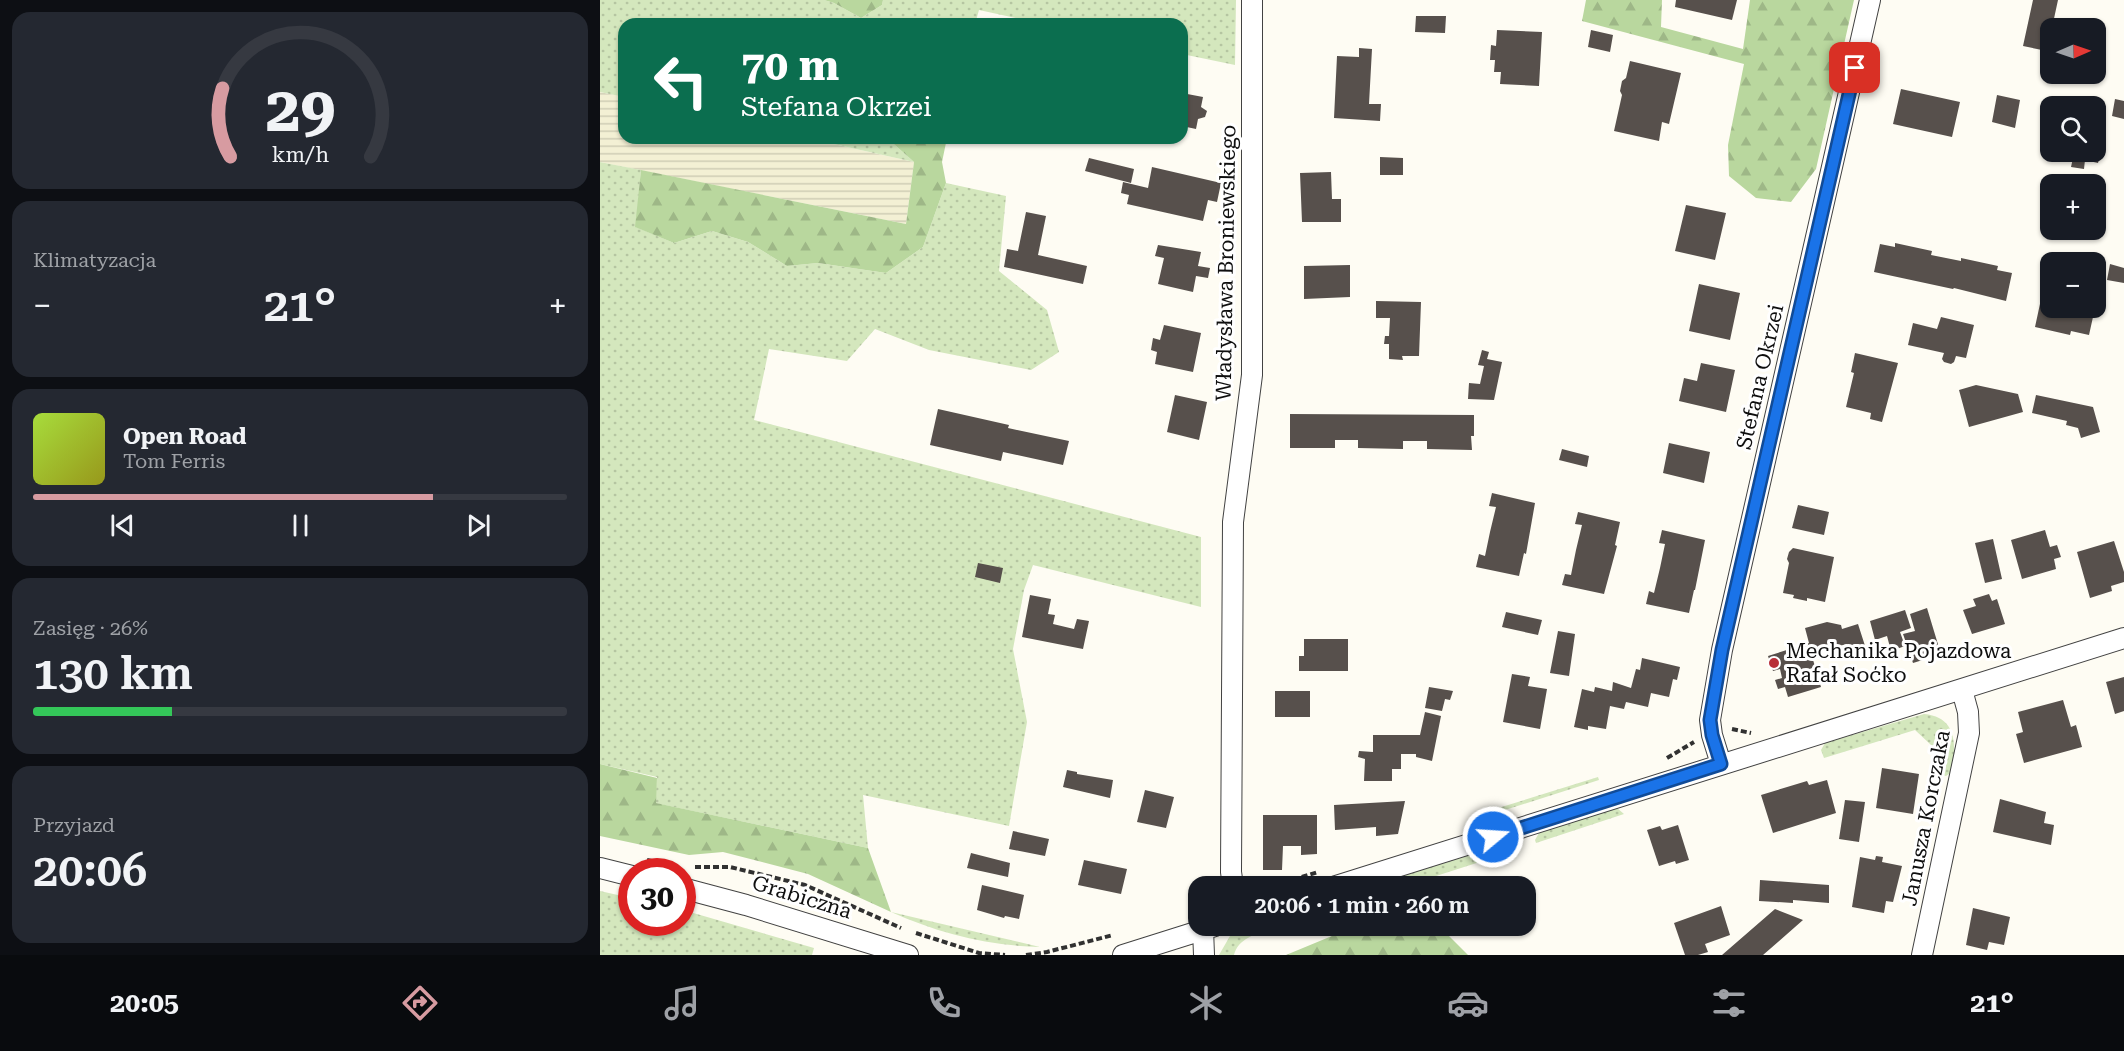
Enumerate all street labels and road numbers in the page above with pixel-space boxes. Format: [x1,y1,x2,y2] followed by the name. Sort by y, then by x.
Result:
[1212,125,1240,401] street label: Władysława Broniewskiego
[1732,302,1788,452] street label: Stefana Okrzei
[1897,727,1955,908] street label: Janusza Korczaka
[749,870,855,924] street label: Grabiczna

